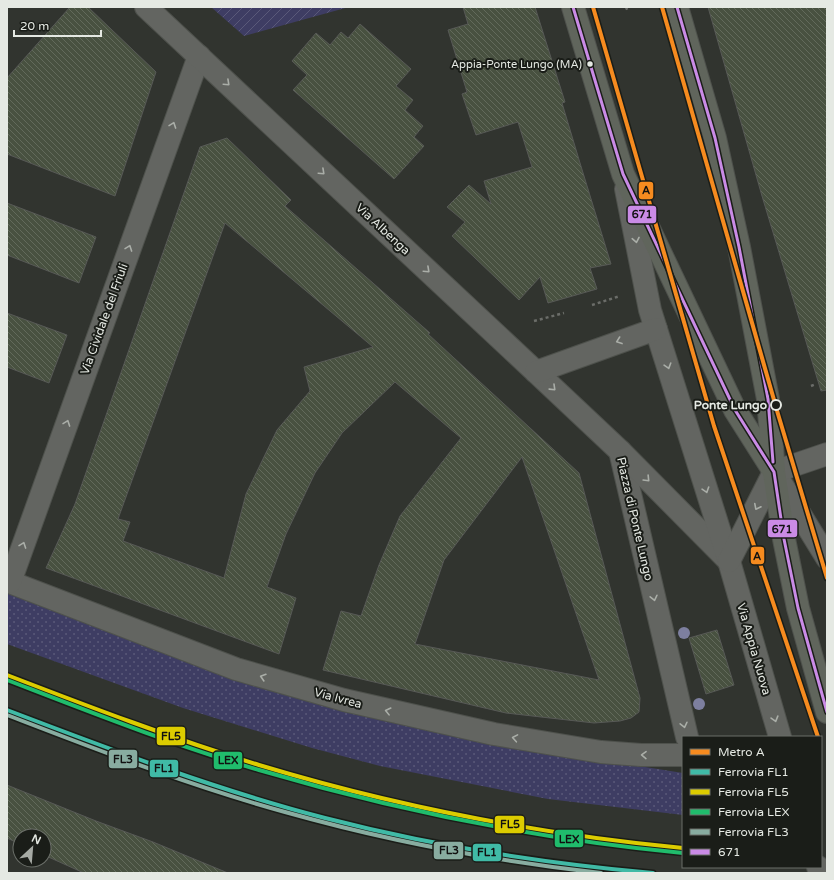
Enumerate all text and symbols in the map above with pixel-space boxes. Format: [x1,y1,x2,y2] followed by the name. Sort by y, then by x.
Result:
[14,12,101,38] scale bar
[20,19,49,33] text: 20 m
[451,58,582,71] place label: Appia-Ponte Lungo (MA)
[585,59,595,69] marker: Appia-Ponte Lungo (MA)
[222,78,230,86] one-way arrow
[168,122,177,129] one-way arrow
[317,167,325,174] one-way arrow
[638,181,654,200] line badge: A
[642,184,650,197] text: A
[353,200,413,258] street label: Via Albenga
[627,205,657,224] line badge: 671
[632,208,652,221] text: 671
[631,237,639,243] one-way arrow
[125,245,133,252] one-way arrow
[77,261,131,376] street label: Via Cividale del Friuli
[422,265,430,273] one-way arrow
[616,337,623,345] one-way arrow
[663,362,672,369] one-way arrow
[548,383,556,390] one-way arrow
[694,398,767,413] place label: Ponte Lungo
[770,399,782,411] marker: Ponte Lungo
[62,420,70,427] one-way arrow
[614,456,656,582] street label: Piazza di Ponte Lungo
[642,474,650,482] one-way arrow
[702,486,710,493] one-way arrow
[754,503,761,510] one-way arrow
[767,519,798,538] line badge: 671
[772,523,792,536] text: 671
[18,542,27,549] one-way arrow
[750,546,765,565] line badge: A
[753,550,761,563] text: A
[650,595,658,601] one-way arrow
[734,601,774,697] street label: Via Appia Nuova
[259,673,266,682] one-way arrow
[313,685,363,711] street label: Via Ivrea
[385,707,392,716] one-way arrow
[770,716,779,723] one-way arrow
[680,721,688,728] one-way arrow
[156,726,186,746] line badge: FL5
[161,730,181,743] text: FL5
[512,734,518,743] one-way arrow
[682,736,822,868] legend
[718,745,765,759] text: Metro A
[108,749,138,769] line badge: FL3
[213,751,243,770] line badge: LEX
[641,751,647,759] one-way arrow
[113,753,133,766] text: FL3
[218,754,239,767] text: LEX
[149,759,179,778] line badge: FL1
[154,762,174,775] text: FL1
[718,765,789,779] text: Ferrovia FL1
[718,785,789,799] text: Ferrovia FL5
[718,805,790,819] text: Ferrovia LEX
[494,815,525,834] line badge: FL5
[500,818,520,831] text: FL5
[718,825,789,839] text: Ferrovia FL3
[12,828,52,868] north arrow
[554,829,584,848] line badge: LEX
[29,832,43,847] text: N
[559,833,580,846] text: LEX
[433,841,464,860] line badge: FL3
[472,843,502,862] line badge: FL1
[439,844,459,857] text: FL3
[718,845,741,859] text: 671
[477,846,497,859] text: FL1

